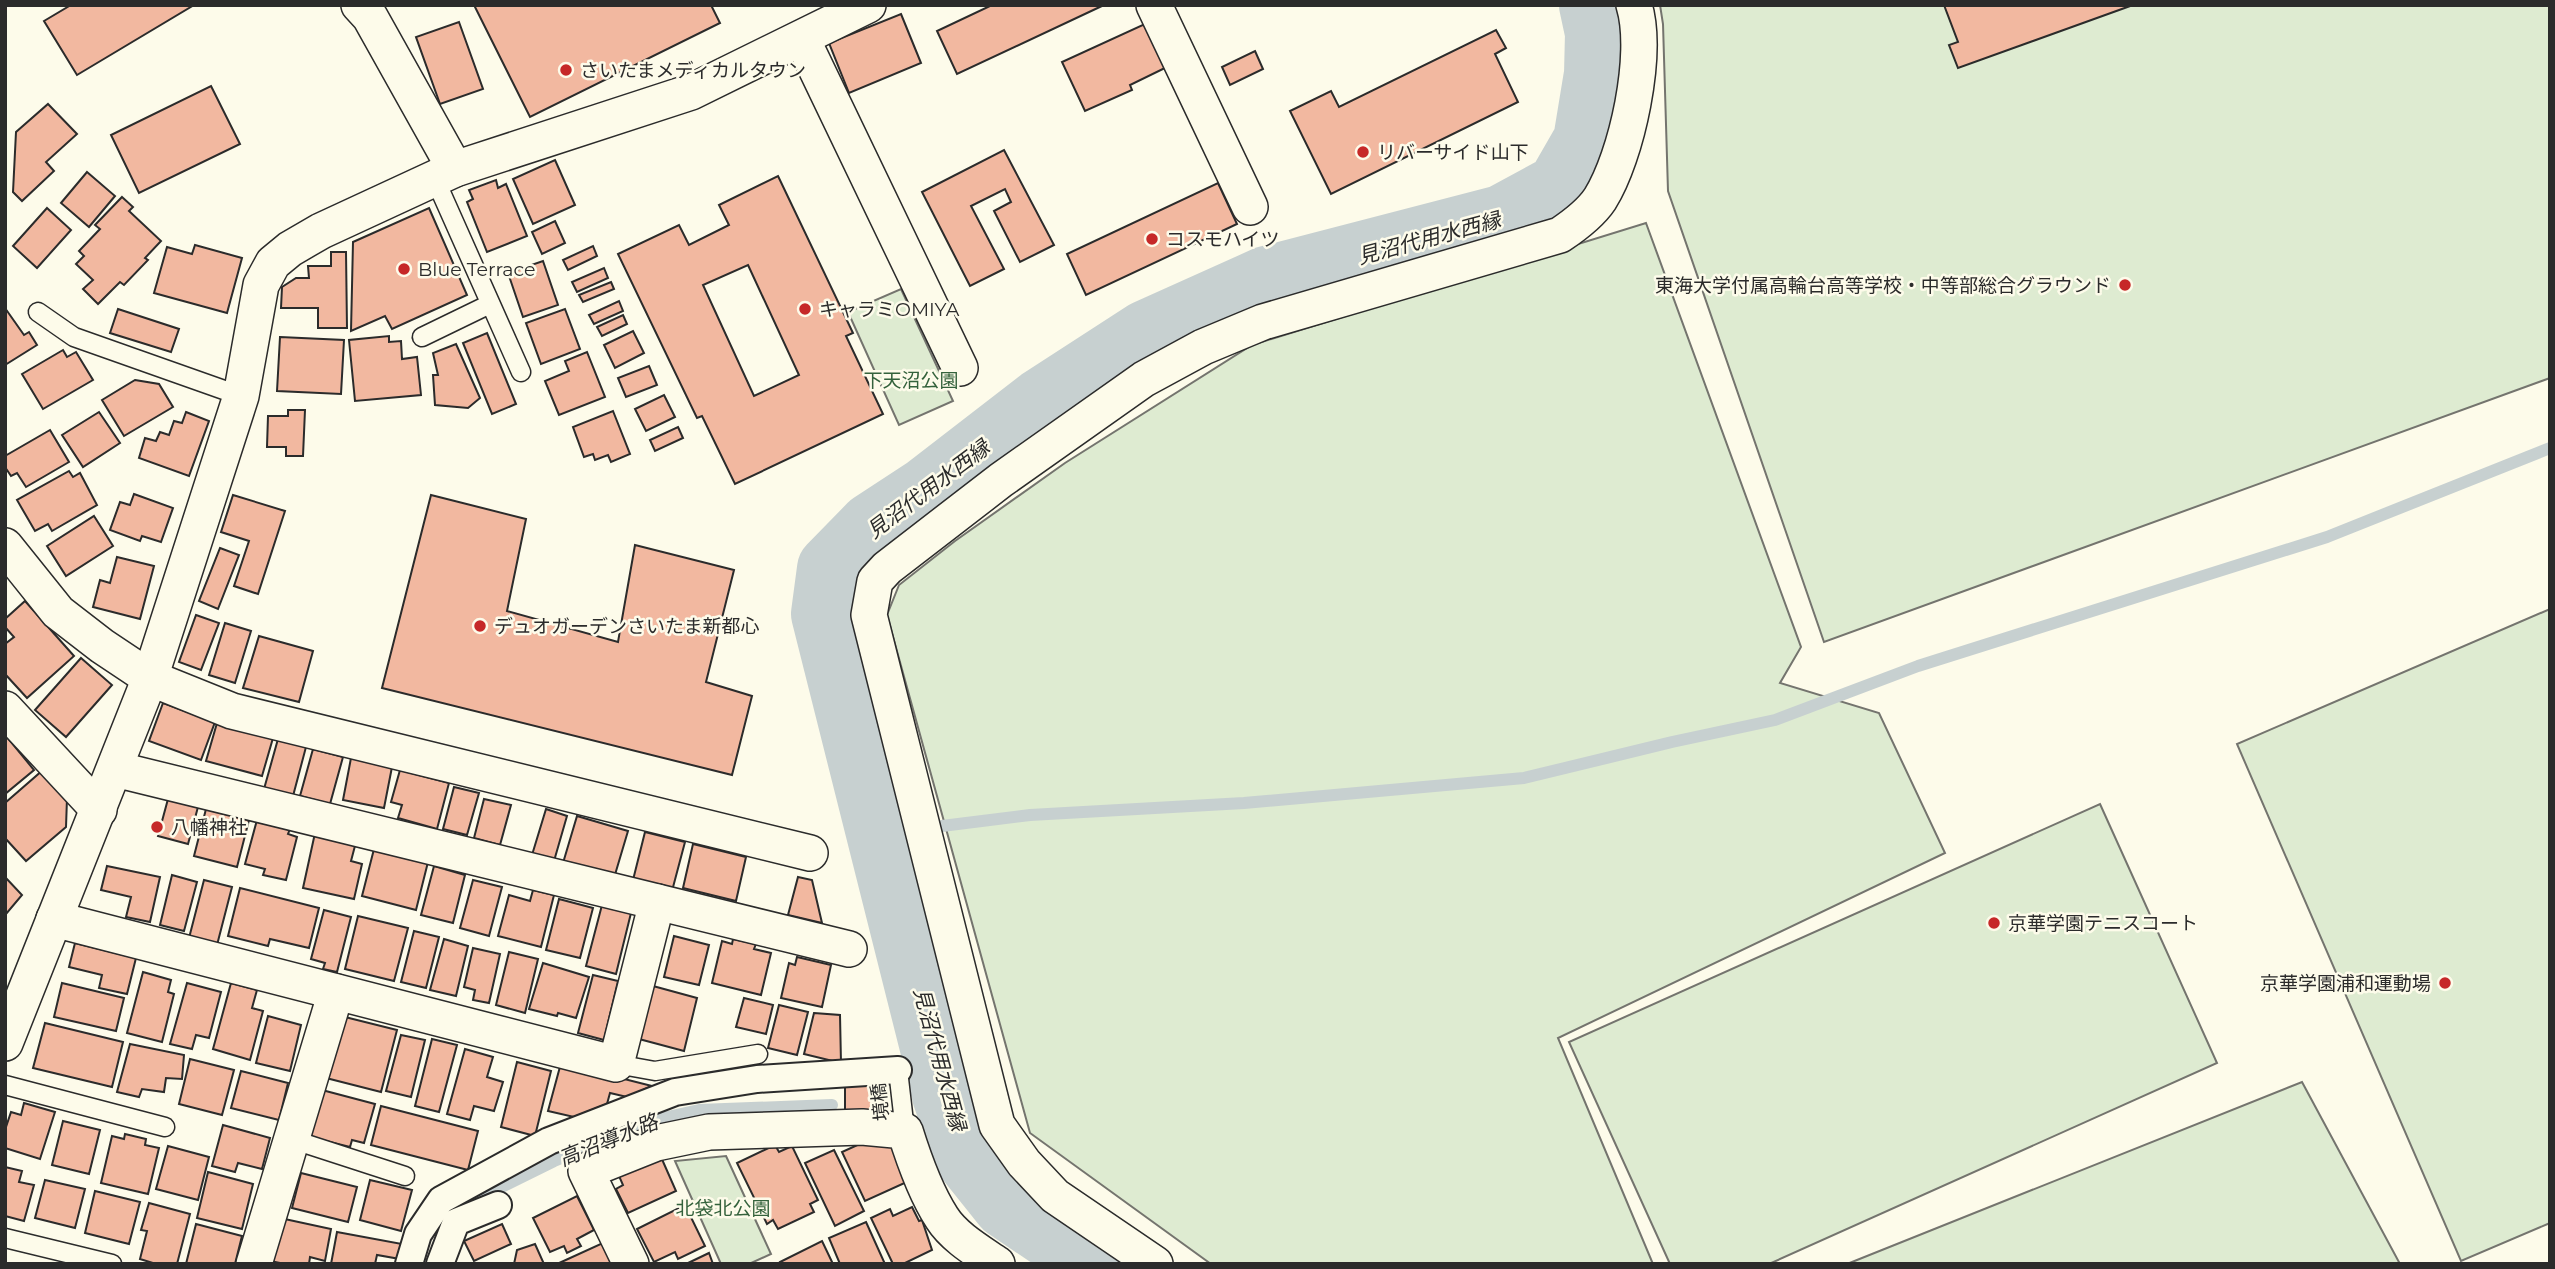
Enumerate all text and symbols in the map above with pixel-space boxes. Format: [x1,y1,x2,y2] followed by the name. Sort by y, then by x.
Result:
[580,59,806,82] place label: さいたまメディカルタウン
[558,62,574,78] marker: さいたまメディカルタウン
[1377,141,1529,164] place label: リバーサイド山下
[1355,144,1371,160] marker: リバーサイド山下
[1355,206,1505,269] water label: 見沼代用水西縁
[1166,228,1280,251] place label: コスモハイツ
[1144,231,1160,247] marker: コスモハイツ
[418,258,536,281] place label: Blue Terrace
[396,261,412,277] marker: Blue Terrace
[1655,274,2111,297] place label: 東海大学付属高輪台高等学校・中等部総合グラウンド
[2117,277,2133,293] marker: 東海大学付属高輪台高等学校・中等部総合グラウンド
[819,298,960,321] place label: キャラミOMIYA
[797,301,813,317] marker: キャラミOMIYA
[863,369,959,392] park label: 下天沼公園
[862,434,996,543] water label: 見沼代用水西縁
[494,615,759,638] place label: デュオガーデンさいたま新都心
[472,618,488,634] marker: デュオガーデンさいたま新都心
[171,816,247,839] place label: 八幡神社
[149,819,165,835] marker: 八幡神社
[2008,912,2198,935] place label: 京華学園テニスコート
[1986,915,2002,931] marker: 京華学園テニスコート
[2260,972,2431,995] place label: 京華学園浦和運動場
[2437,975,2453,991] marker: 京華学園浦和運動場
[909,985,972,1135] water label: 見沼代用水西縁
[867,1082,893,1122] street label: 境橋
[555,1108,663,1171] water label: 高沼導水路
[675,1197,771,1220] park label: 北袋北公園

